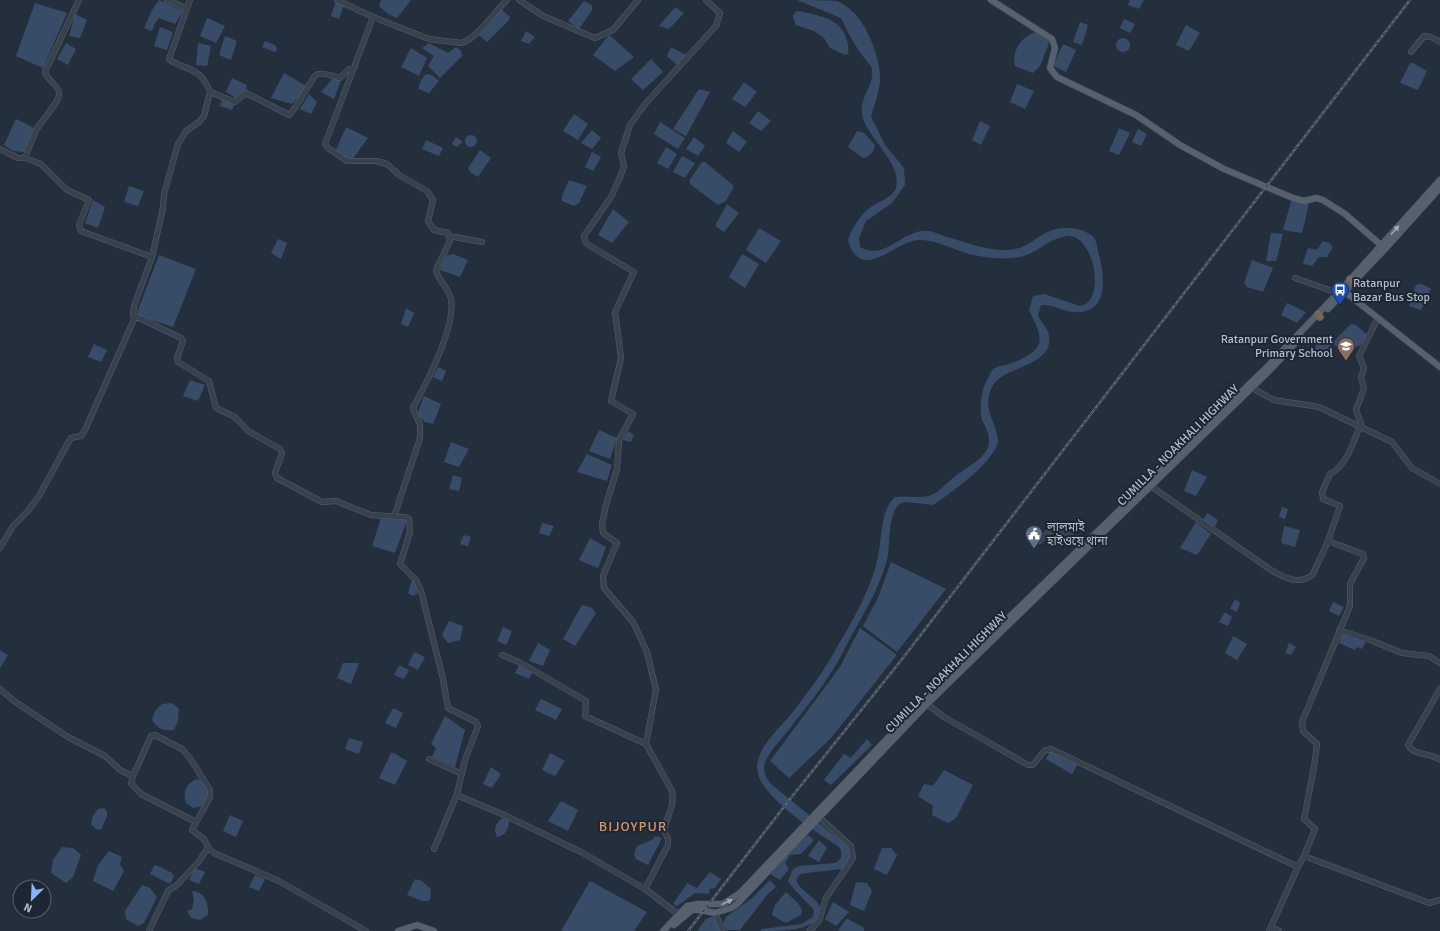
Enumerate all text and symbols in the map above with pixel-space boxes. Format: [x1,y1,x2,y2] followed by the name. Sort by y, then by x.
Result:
[1390,225,1399,235] one-way arrow
[1353,276,1430,305] place label: Ratanpur Bazar Bus Stop
[1330,280,1350,305] bus stop icon: Ratanpur Bazar Bus Stop
[1221,332,1333,361] place label: Ratanpur Government Primary School
[1336,336,1356,361] school or university icon: Ratanpur Government Primary School
[1114,381,1242,509] street label: CUMILLA - NOAKHALI HIGHWAY
[1046,519,1109,549] place label: লালমাই হাইওয়ে থানা
[1024,524,1044,549] public building icon: লালমাই হাইওয়ে থানা
[882,608,1010,736] street label: CUMILLA - NOAKHALI HIGHWAY
[599,818,667,835] district label: BIJOYPUR
[12,879,52,919] north arrow
[721,899,733,905] one-way arrow
[22,900,34,915] text: N

